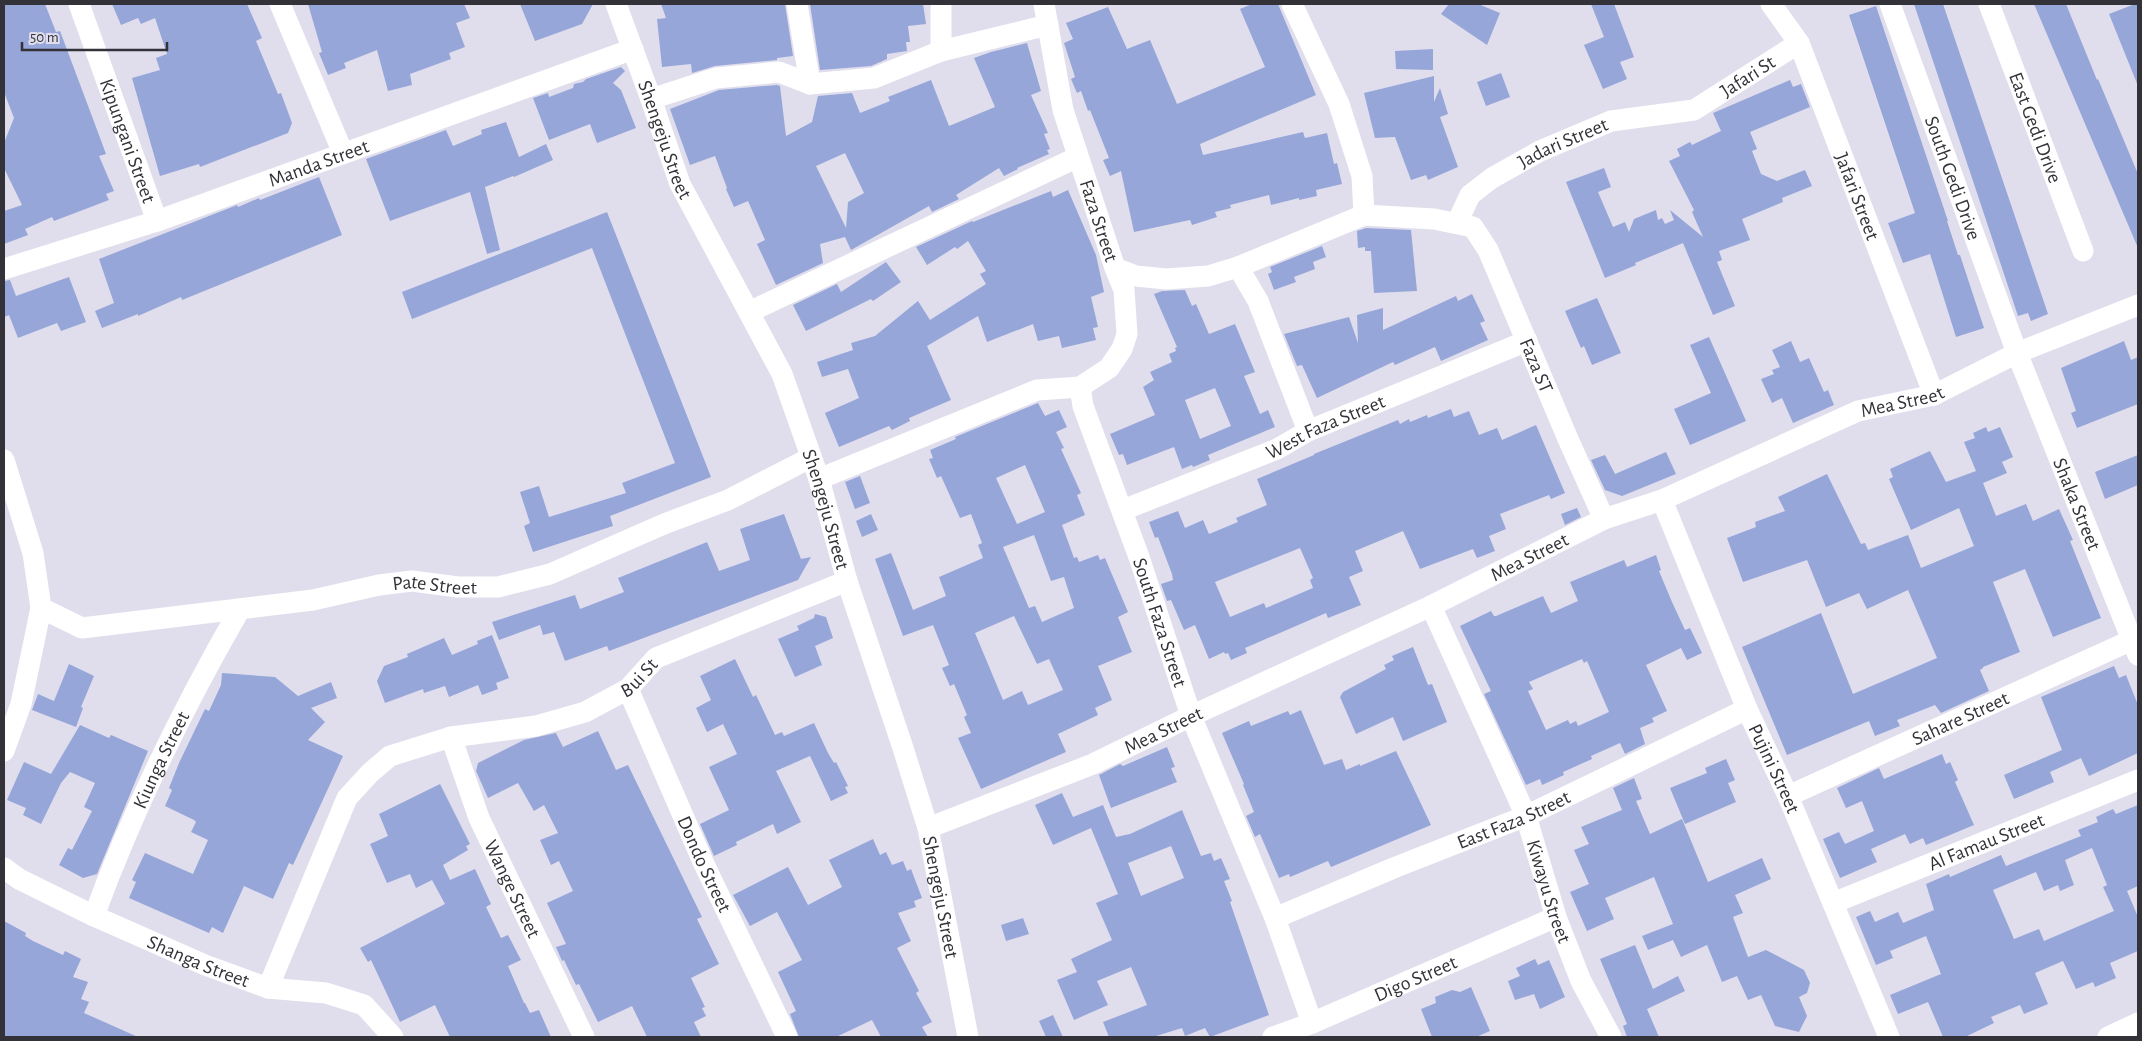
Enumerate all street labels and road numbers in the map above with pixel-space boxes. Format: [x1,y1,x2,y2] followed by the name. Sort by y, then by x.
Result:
[1717,52,1779,101] street label: Jafari St
[2005,70,2065,186] street label: East Gedi Drive
[96,76,159,206] street label: Kipungani Street
[634,78,695,203] street label: Shengeju Street
[1515,114,1612,172] street label: Jadari Street
[1921,114,1984,243] street label: South Gedi Drive
[266,136,372,191] street label: Manda Street
[1831,150,1883,243] street label: Jafari Street
[1076,177,1121,265] street label: Faza Street
[1516,336,1556,396] street label: Faza ST
[1859,382,1948,421] street label: Mea Street
[1263,391,1388,463] street label: West Faza Street
[798,447,852,572] street label: Shengeju Street
[2049,455,2104,554] street label: Shaka Street
[1487,529,1572,585] street label: Mea Street
[1129,556,1190,690] street label: South Faza Street
[391,572,477,598] street label: Pate Street
[618,654,662,702] street label: Bui St
[1909,688,2013,749] street label: Sahare Street
[1121,703,1206,758] street label: Mea Street
[130,708,194,812] street label: Kiunga Street
[1744,721,1803,817] street label: Pujini Street
[1454,787,1574,853] street label: East Faza Street
[1926,810,2048,874] street label: Al Famau Street
[673,813,735,916] street label: Dondo Street
[919,834,962,961] street label: Shengeju Street
[480,837,544,942] street label: Wange Street
[1523,837,1574,946] street label: Kiwayu Street
[144,932,252,992] street label: Shanga Street
[1371,952,1460,1006] street label: Digo Street

